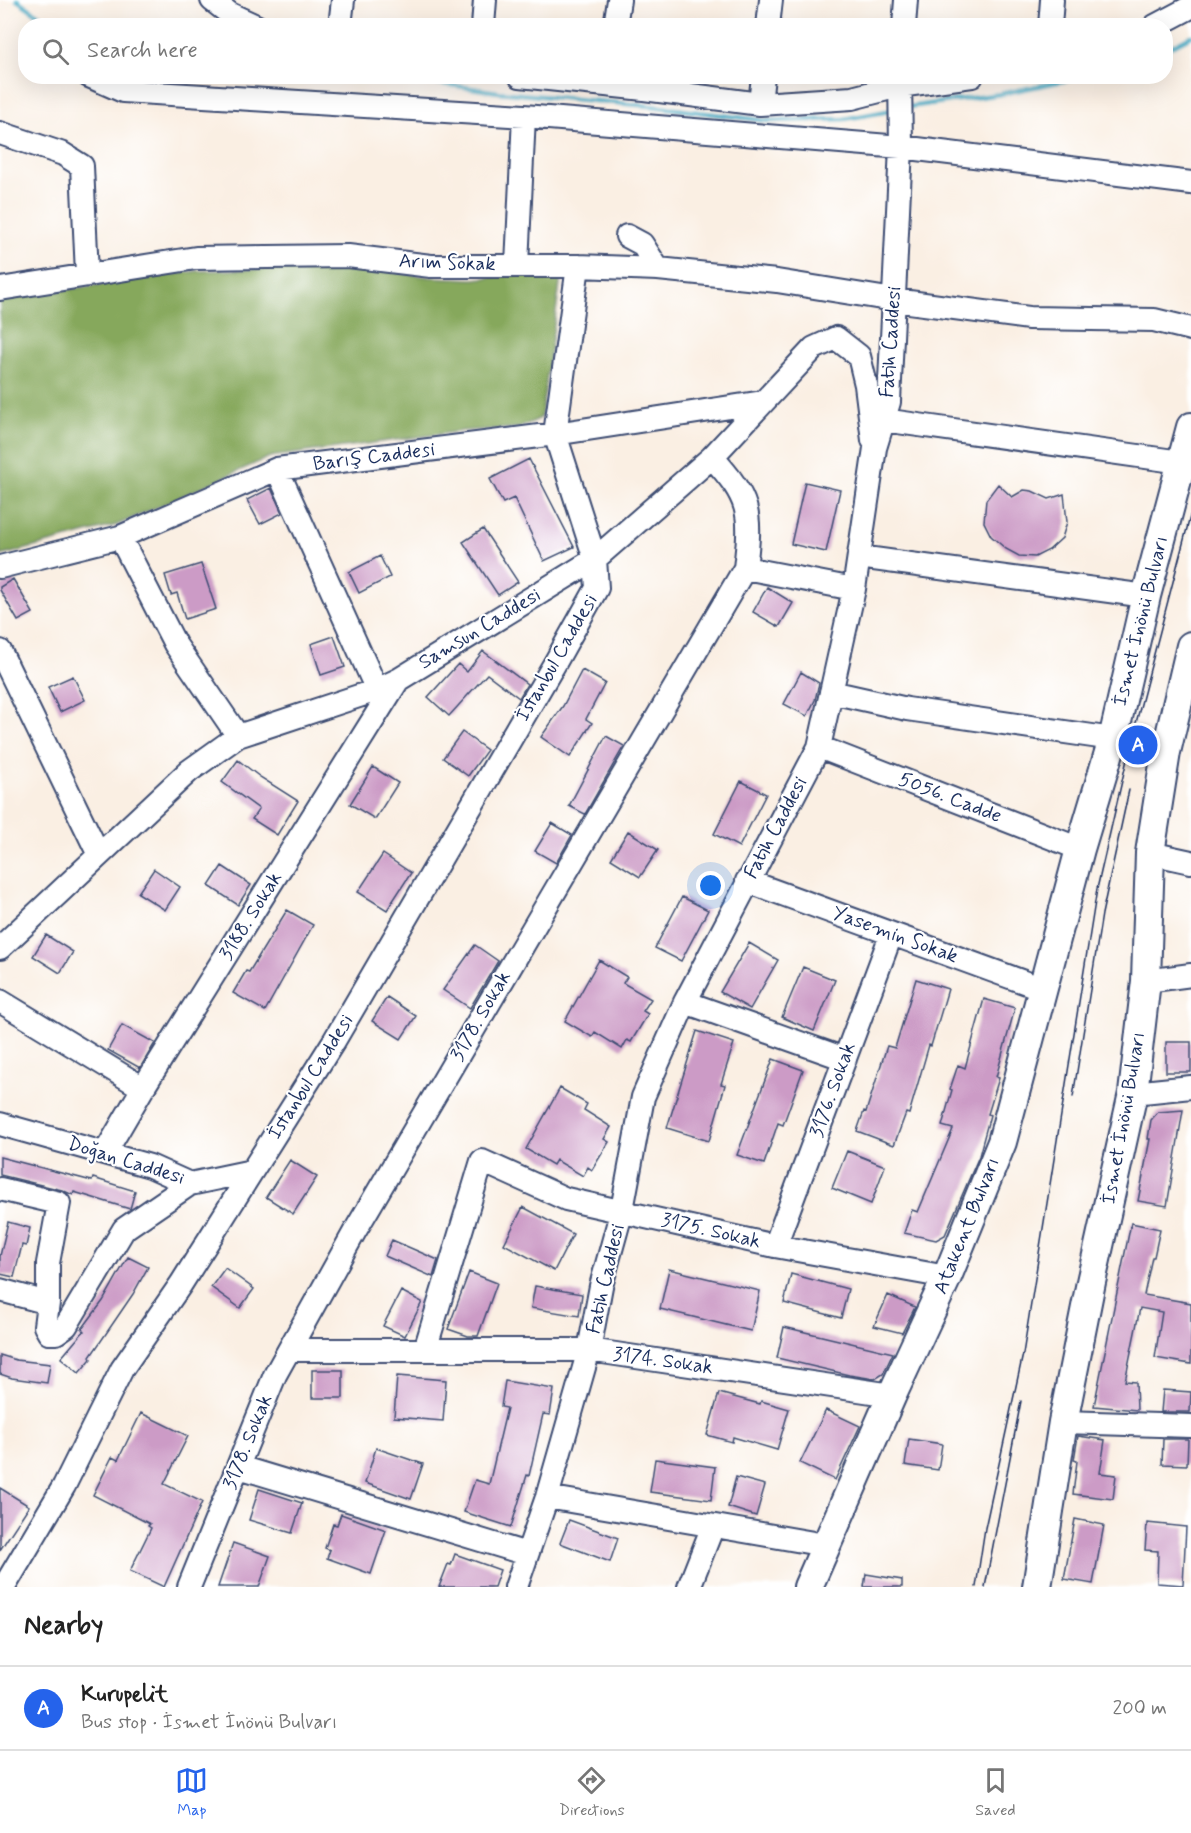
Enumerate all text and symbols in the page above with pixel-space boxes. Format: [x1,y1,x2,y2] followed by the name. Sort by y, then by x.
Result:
[18,18,1173,84] search box
[39,35,72,68] icon: search
[87,37,198,65] text: Search here
[398,248,496,278] street label: Arım Sokak
[874,285,908,399] street label: Fatih Caddesi
[311,436,437,478] street label: Barış Caddesi
[1107,533,1175,709] street label: İsmet İnönü Bulvarı
[414,582,546,676] street label: Samsun Caddesi
[510,589,604,727] street label: İstanbul Caddesi
[1118,722,1158,768] pin: A
[895,766,1005,830] street label: 5056. Cadde
[738,772,814,884] street label: Fatih Caddesi
[213,866,289,966] street label: 3188. Sokak
[696,871,725,900] your location
[828,900,962,970] street label: Yasemin Sokak
[444,966,518,1066] street label: 3178. Sokak
[262,1009,360,1145] street label: İstanbul Caddesi
[1096,1030,1152,1206] street label: İsmet İnönü Bulvarı
[803,1039,863,1141] street label: 3176. Sokak
[64,1130,188,1192] street label: Doğan Caddesi
[927,1154,1007,1298] street label: Atakent Bulvarı
[659,1206,763,1256] street label: 3175. Sokak
[580,1222,632,1336] street label: Fatih Caddesi
[611,1341,715,1381] street label: 3174. Sokak
[217,1390,279,1494] street label: 3178. Sokak
[24,1609,103,1643] text: Nearby
[81,1681,168,1709] text: Kurupelit
[37,1695,50,1722] text: A
[1112,1695,1167,1722] text: 200 m
[81,1709,337,1736] text: Bus stop · İsmet İnönü Bulvarı
[175,1764,208,1821] tab: Map
[559,1764,625,1821] tab: Directions
[975,1764,1016,1821] tab: Saved

